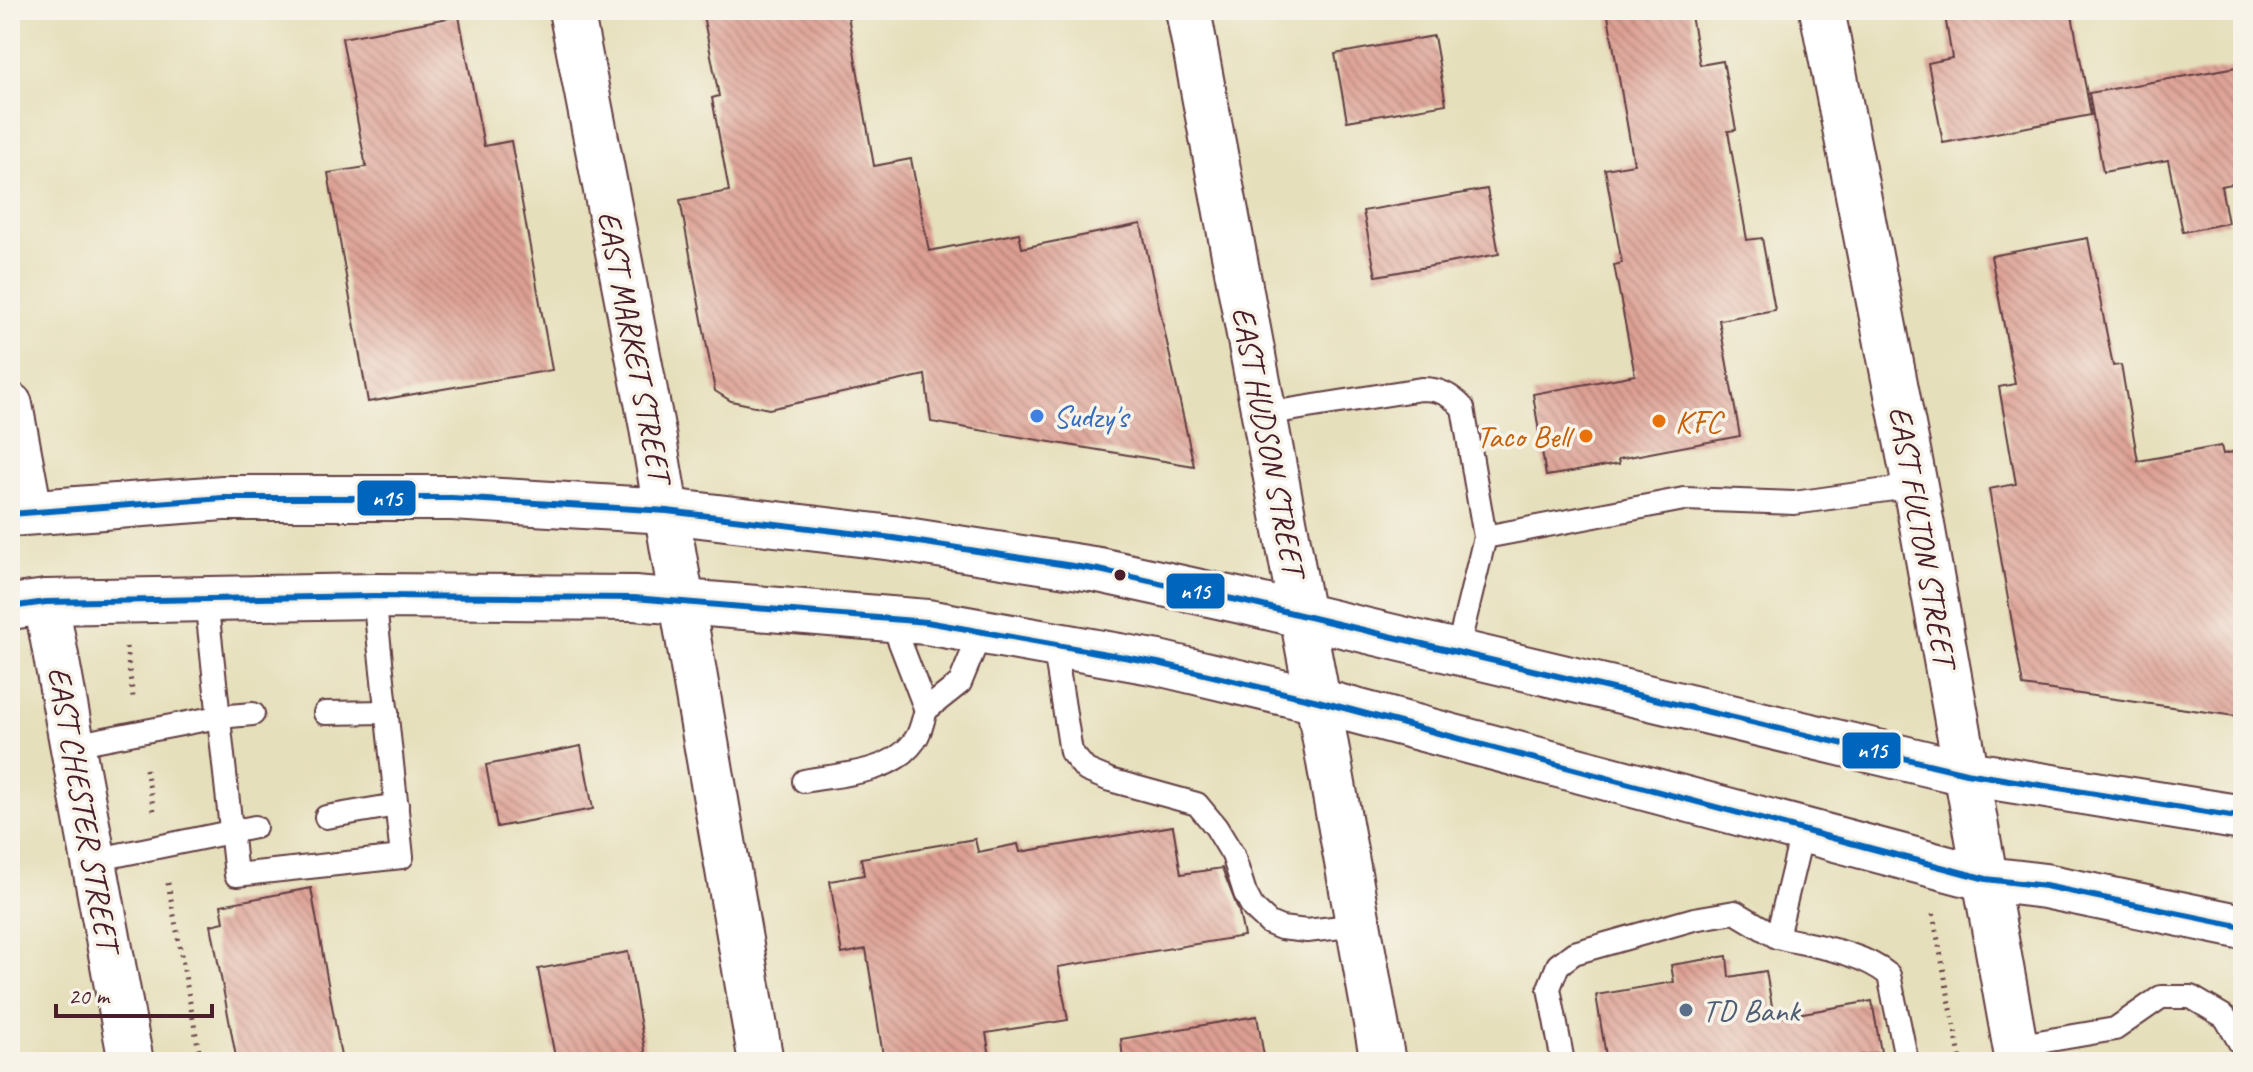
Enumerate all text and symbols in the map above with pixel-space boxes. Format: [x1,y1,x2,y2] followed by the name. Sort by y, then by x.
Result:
[588,208,682,491] street label: EAST MARKET STREET
[1222,303,1316,585] street label: EAST HUDSON STREET
[1053,396,1131,437] place label: Sudzy's
[1675,401,1725,442] place label: KFC
[1879,403,1967,675] street label: EAST FULTON STREET
[1028,407,1046,425] marker: Sudzy's
[1650,412,1668,430] marker: KFC
[1476,416,1576,457] place label: Taco Bell
[1577,427,1595,445] marker: Taco Bell
[356,479,417,517] line badge: n15
[372,485,404,513] text: n15
[1112,567,1128,583] unlabelled marker
[1165,572,1226,610] line badge: n15
[1180,578,1212,606] text: n15
[38,664,130,960] street label: EAST CHESTER STREET
[1841,731,1902,770] line badge: n15
[1857,737,1889,765] text: n15
[56,968,212,1018] scale bar
[68,981,111,1011] text: 20 m
[1702,990,1802,1031] place label: TD Bank
[1677,1001,1695,1019] marker: TD Bank

